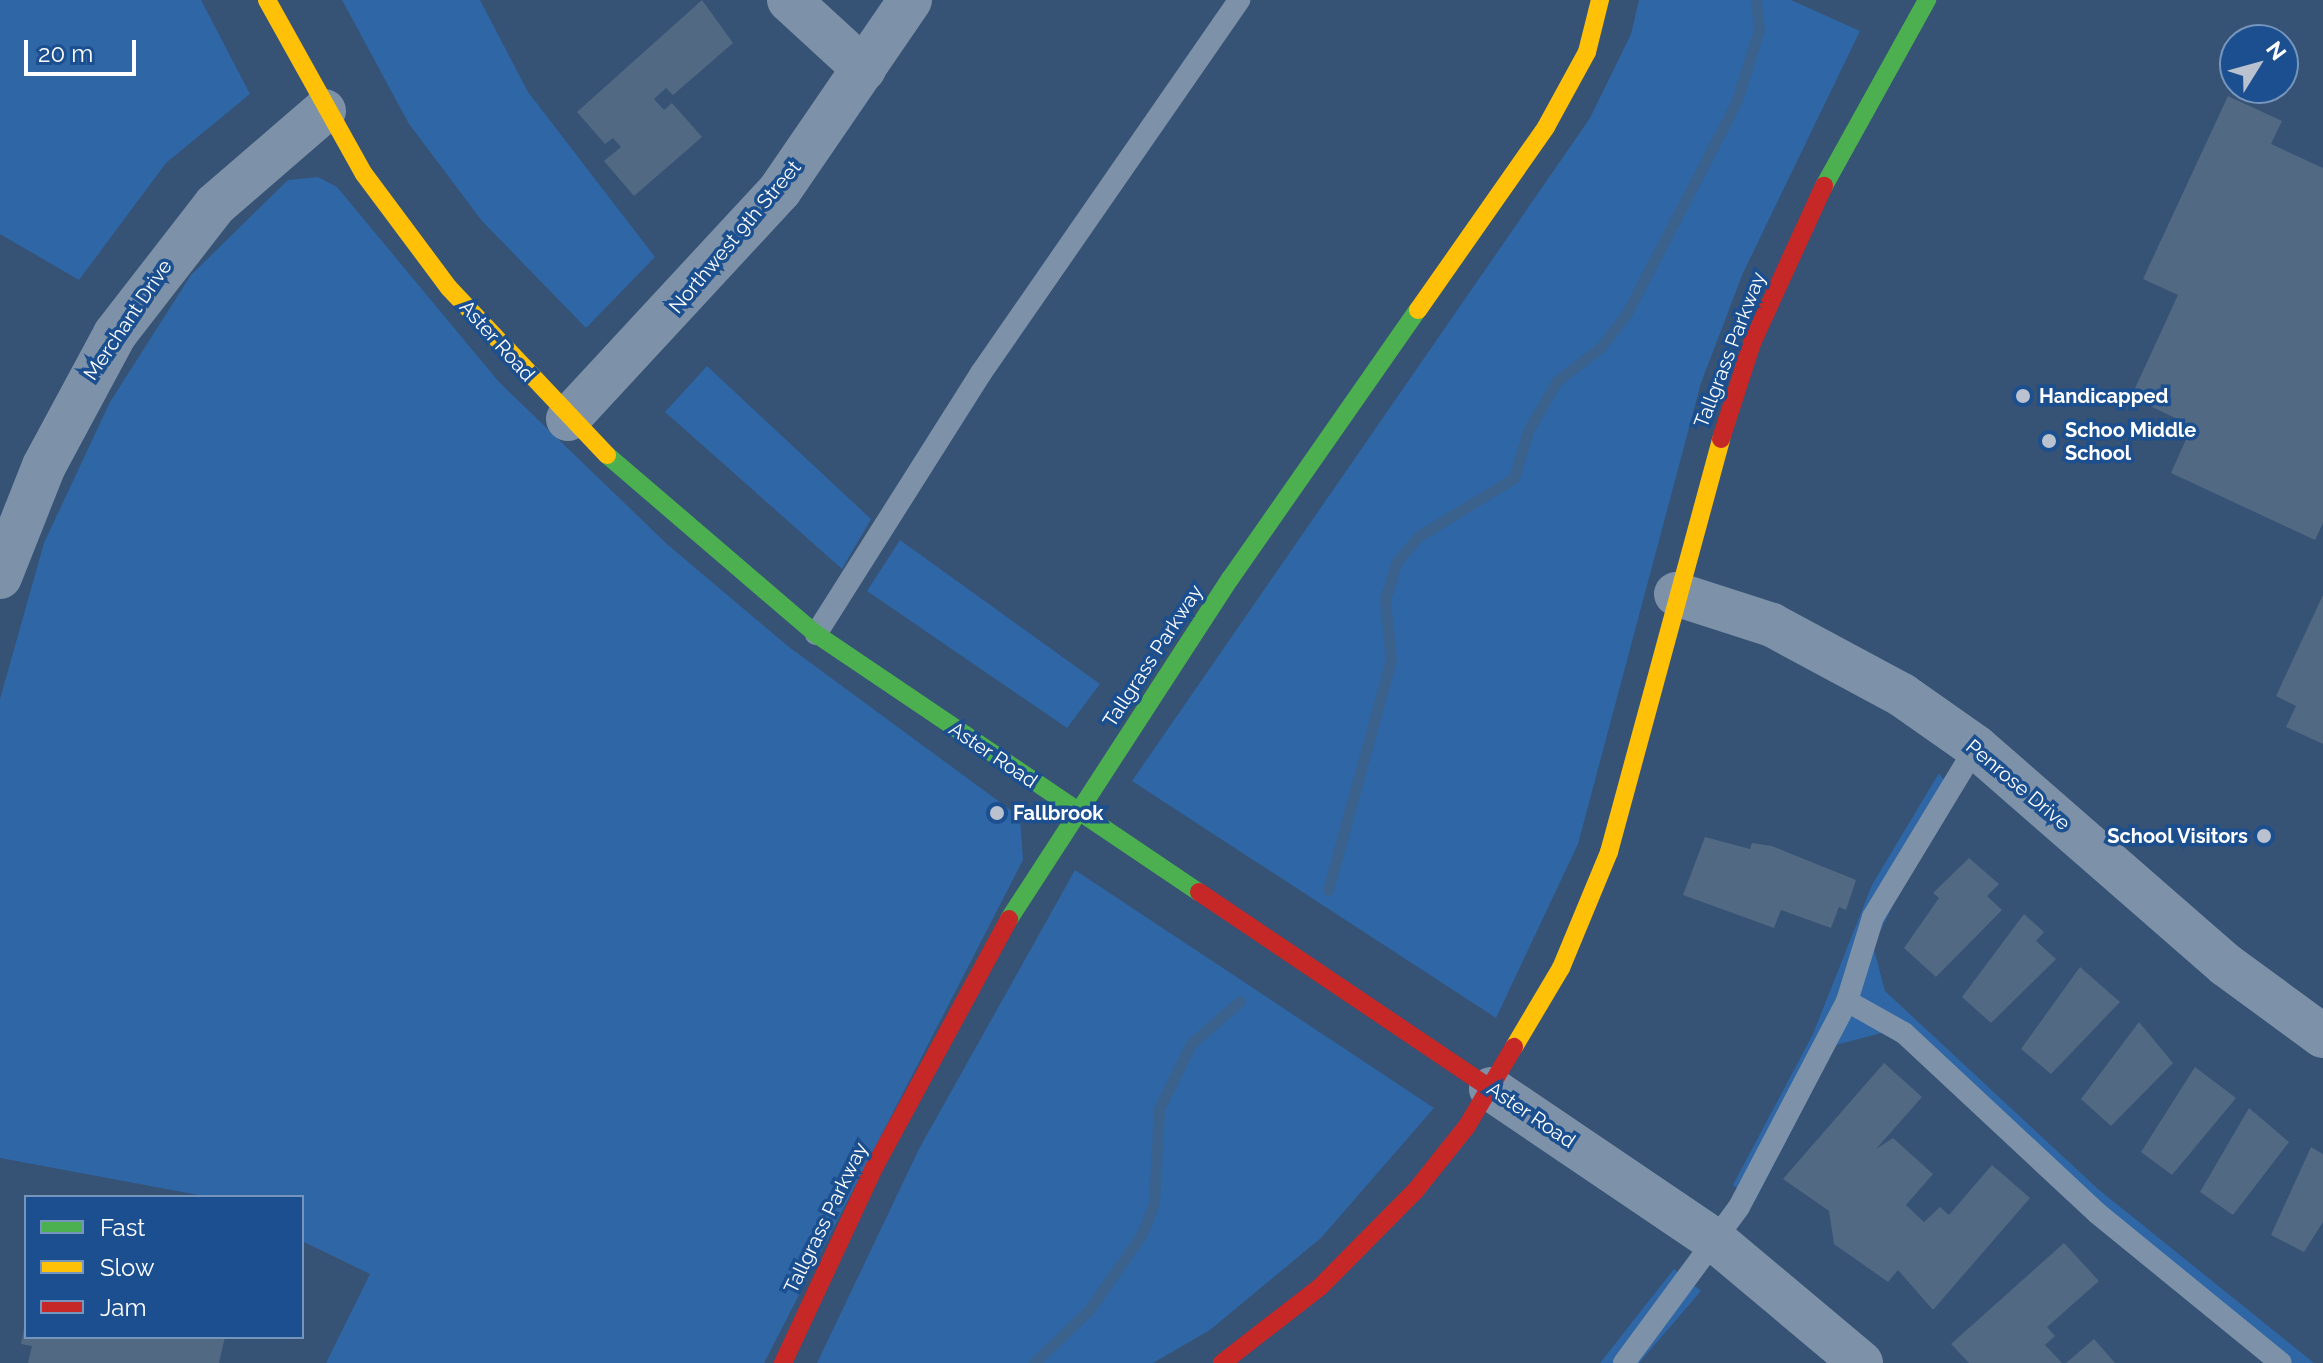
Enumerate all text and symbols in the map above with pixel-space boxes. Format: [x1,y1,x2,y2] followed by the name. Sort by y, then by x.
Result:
[28,24,140,74] scale bar
[2219,24,2299,104] north arrow
[2261,36,2292,65] text: N
[38,39,93,68] text: 20 m
[664,156,806,318] street label: Northwest 9th Street
[79,255,177,385] street label: Merchant Drive
[1689,269,1771,431] street label: Tallgrass Parkway
[454,295,540,387] street label: Aster Road
[2039,384,2168,408] place label: Handicapped
[2014,387,2032,405] marker: Handicapped
[2065,418,2196,465] place label: Schoo Middle School
[2040,432,2058,450] marker: Schoo Middle School
[1098,580,1208,732] street label: Tallgrass Parkway
[944,717,1042,793] street label: Aster Road
[1961,735,2075,835] street label: Penrose Drive
[1013,801,1103,825] place label: Fallbrook
[988,804,1006,822] marker: Fallbrook
[2106,824,2248,848] place label: School Visitors
[2255,827,2273,845] marker: School Visitors
[1482,1077,1580,1153] street label: Aster Road
[779,1139,873,1297] street label: Tallgrass Parkway
[24,1195,304,1339] legend
[100,1213,145,1242] text: Fast
[100,1253,154,1282] text: Slow
[100,1293,146,1322] text: Jam

